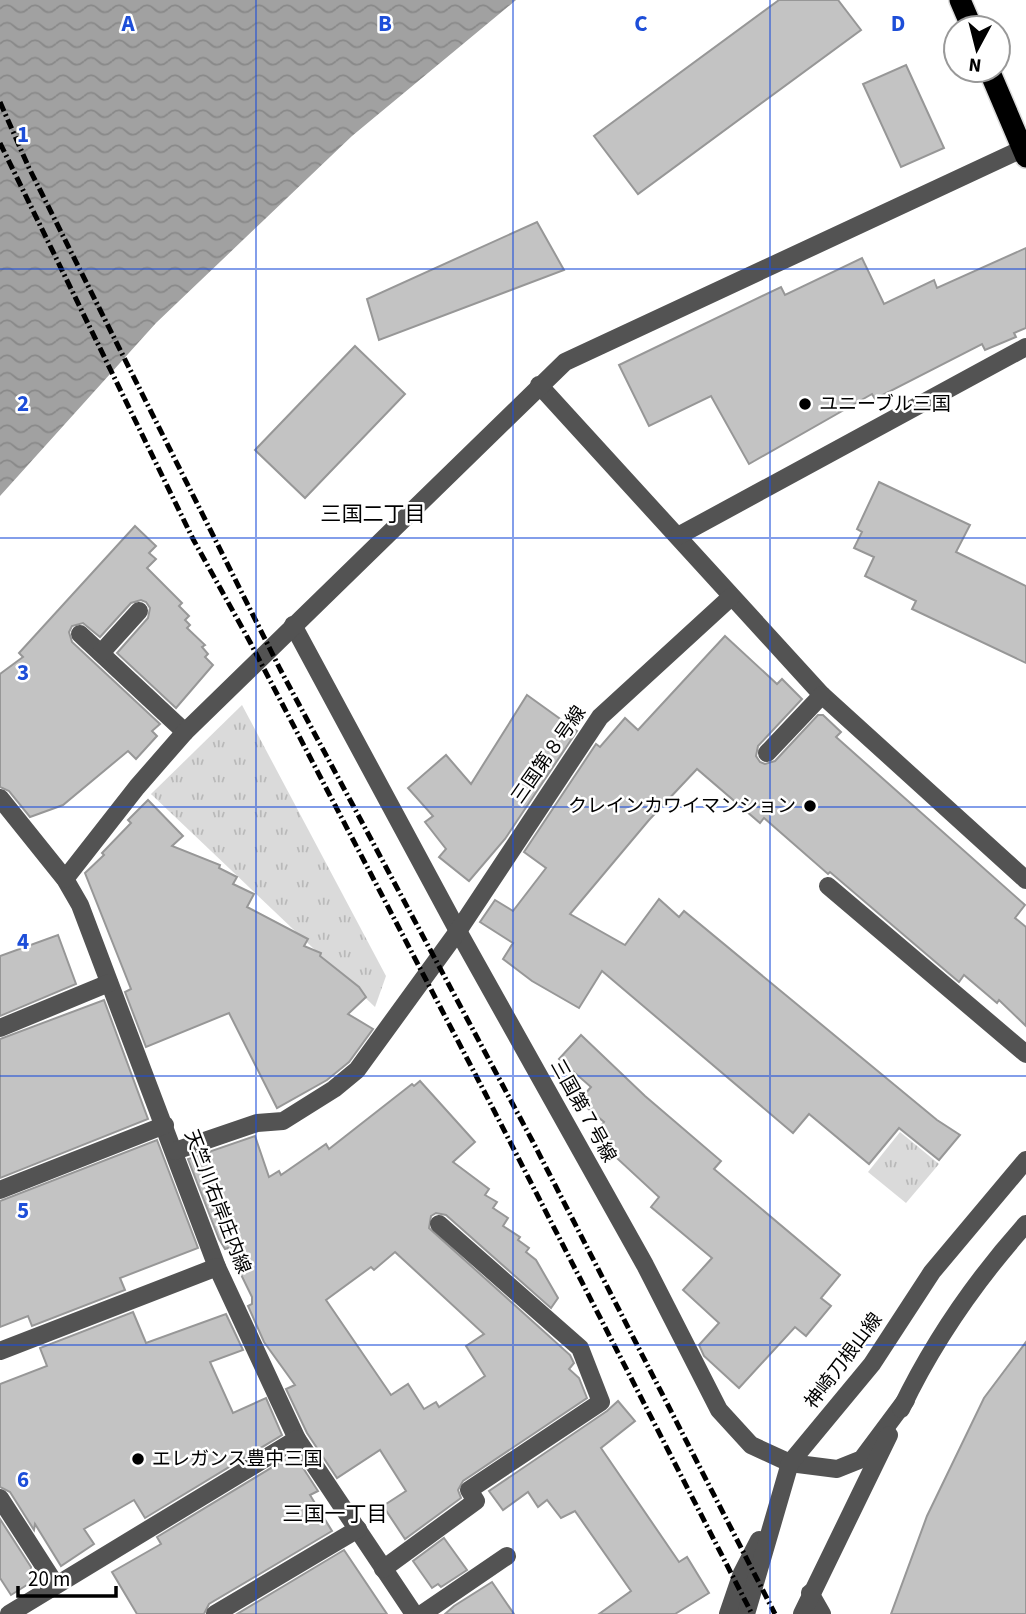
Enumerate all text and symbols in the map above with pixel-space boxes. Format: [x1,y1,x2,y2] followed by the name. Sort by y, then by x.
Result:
[120,7,135,40] text: A
[378,7,392,40] text: B
[634,7,648,40] text: C
[891,7,905,40] text: D
[942,14,1012,84] north arrow
[967,50,983,79] text: N
[17,118,29,151] text: 1
[17,387,29,420] text: 2
[819,391,951,418] place label: ユニーブル三国
[797,396,813,412] marker: ユニーブル三国
[321,499,426,529] district label: 三国二丁目
[17,656,29,689] text: 3
[505,701,593,809] street label: 三国第８号線
[568,793,796,820] place label: クレインカワイマンション
[802,798,818,814] marker: クレインカワイマンション
[17,925,29,958] text: 4
[544,1055,622,1167] street label: 三国第７号線
[177,1126,257,1278] street label: 天竺川右岸庄内線
[17,1194,29,1227] text: 5
[799,1307,889,1415] street label: 神崎刀根山線
[152,1446,323,1473] place label: エレガンス豊中三国
[130,1451,146,1467] marker: エレガンス豊中三国
[17,1463,29,1496] text: 6
[283,1499,388,1529] district label: 三国一丁目
[18,1554,116,1598] scale bar
[28,1564,70,1594] text: 20 m

